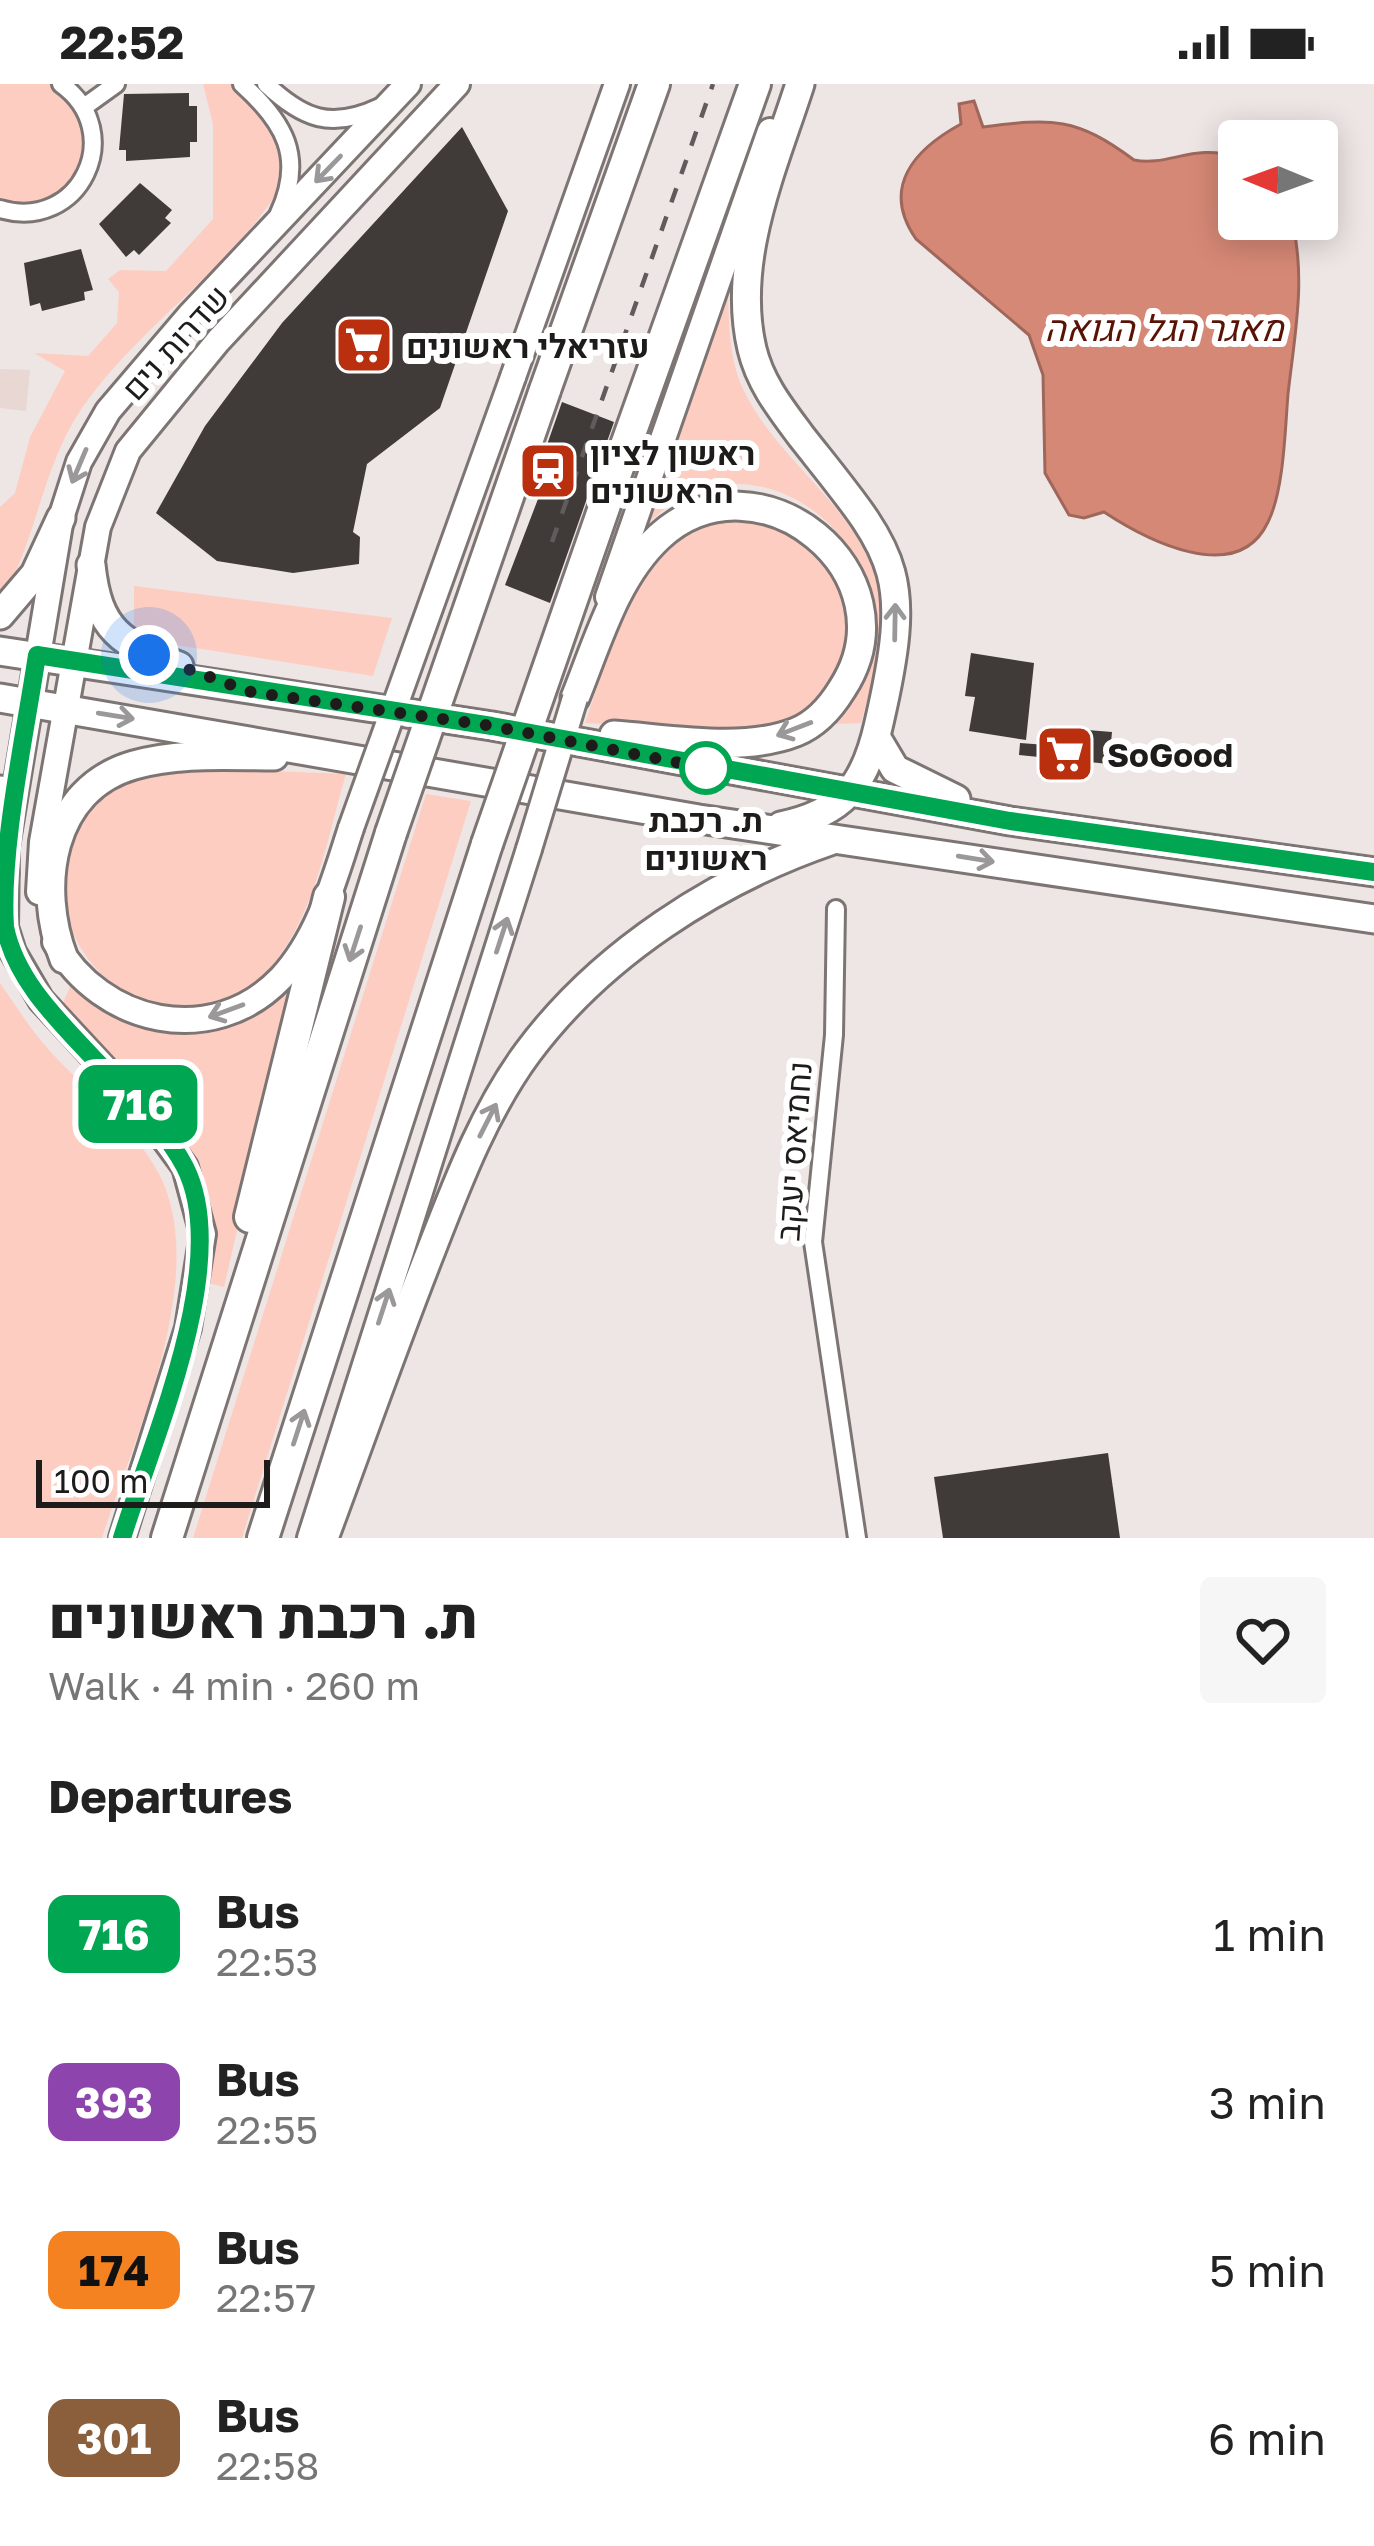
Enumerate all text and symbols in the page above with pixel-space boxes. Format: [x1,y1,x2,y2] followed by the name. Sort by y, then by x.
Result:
[60,15,184,69] text: 22:52
[1218,120,1338,240] north arrow
[1218,120,1338,240] map controls
[315,154,343,183] one-way arrow
[113,277,237,407] street label: שדרות נים
[1044,306,1286,349] water label: מאגר הגל הגואה
[333,314,395,376] supermarket icon: עזריאלי ראשונים
[406,326,650,365] place label: עזריאלי ראשונים
[590,433,755,510] place label: ראשון לציון הראשונים
[517,440,579,502] station icon: ראשון לציון הראשונים
[66,448,88,484] one-way arrow
[884,603,907,642] one-way arrow
[119,625,179,685] your location
[95,706,134,729] one-way arrow
[776,720,813,742] one-way arrow
[1034,723,1096,785] supermarket icon: SoGood
[1107,735,1233,774] place label: SoGood
[681,743,731,793] marker: ת. רכבת ראשונים
[644,800,768,877] place label: ת. רכבת ראשונים
[956,848,995,871] one-way arrow
[492,917,514,955] one-way arrow
[343,924,365,962] one-way arrow
[209,1002,246,1023] one-way arrow
[767,1060,819,1242] street label: נחמיאס יעקב
[69,1065,207,1143] line badge: 716
[102,1079,174,1129] text: 716
[477,1104,500,1139] one-way arrow
[374,1288,396,1326] one-way arrow
[290,1409,312,1447] one-way arrow
[36,1454,270,1507] scale bar
[54,1461,148,1500] text: 100 m
[1200,1577,1326,1703] button: heart
[48,1582,478,1651] text: ת. רכבת ראשונים
[48,1662,420,1709] text: Walk · 4 min · 260 m
[48,1769,292,1823] text: Departures
[216,1884,300,1938] text: Bus
[1213,1907,1326,1961] text: 1 min
[78,1909,150,1959] text: 716
[216,1938,318,1985] text: 22:53
[216,2052,300,2106] text: Bus
[1209,2075,1326,2129] text: 3 min
[75,2077,153,2127] text: 393
[216,2106,318,2153] text: 22:55
[216,2220,300,2274] text: Bus
[1209,2243,1326,2297] text: 5 min
[79,2245,149,2295] text: 174
[216,2274,316,2321] text: 22:57
[216,2388,300,2442] text: Bus
[1208,2411,1326,2465] text: 6 min
[77,2413,151,2463] text: 301
[216,2442,319,2489] text: 22:58

